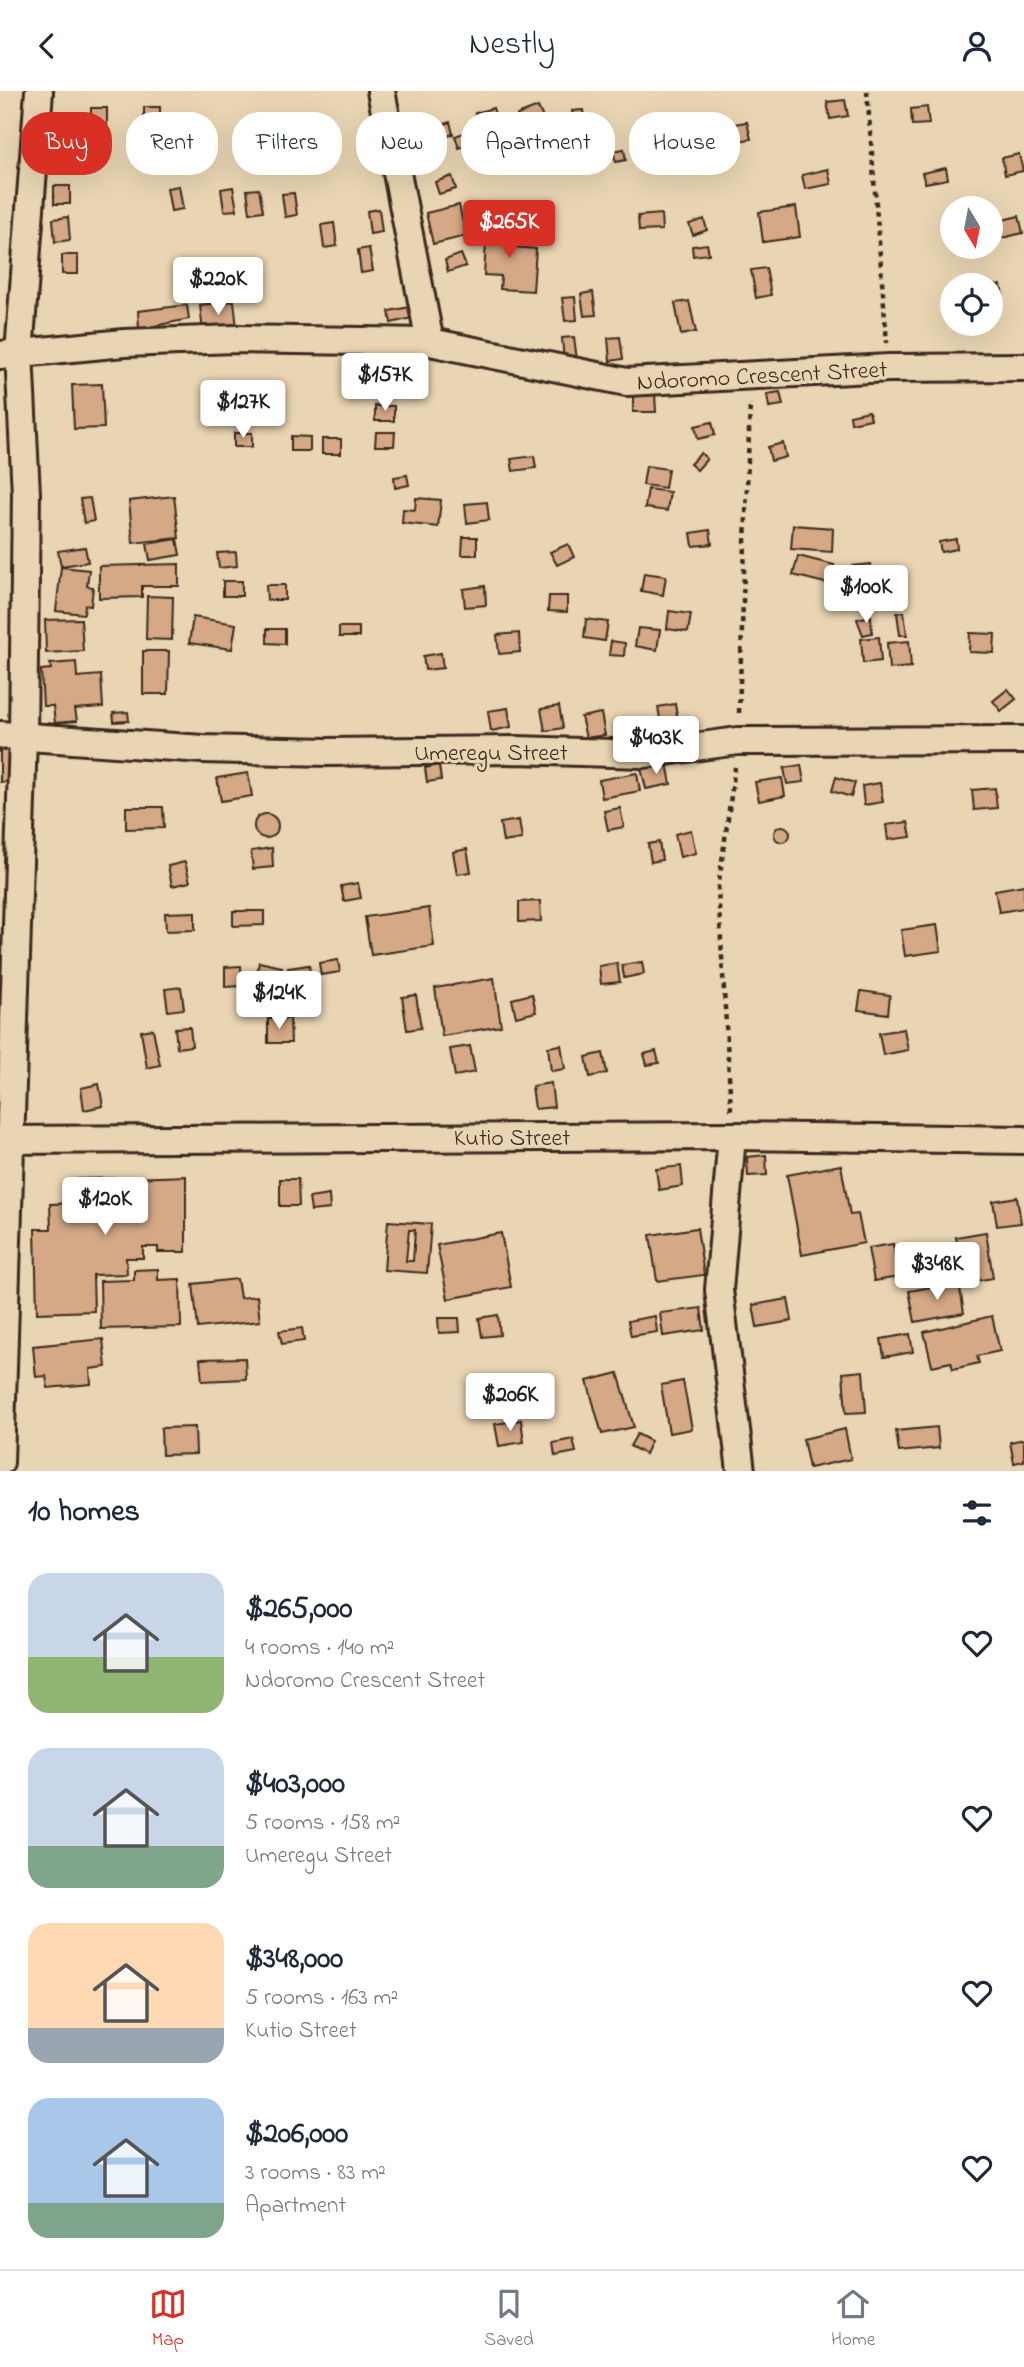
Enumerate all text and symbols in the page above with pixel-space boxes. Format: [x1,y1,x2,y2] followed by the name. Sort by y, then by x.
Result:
[469,22,555,69] text: Nestly
[28,27,66,65] icon: back
[958,27,996,65] icon: person
[21,112,112,175] chip: Buy
[126,112,218,175] chip: Rent
[232,112,342,175] chip: Filters
[356,112,447,175] chip: New
[461,112,615,175] chip: Apartment
[629,112,740,175] chip: House
[940,196,1003,259] north arrow
[940,196,1003,336] map controls
[460,201,558,260] pin: $265K
[479,206,539,239] text: $265K
[169,257,267,317] pin: $220K
[189,263,247,296] text: $220K
[940,273,1003,336] button: locate
[336,353,434,413] pin: $157K
[636,353,888,402] street label: Ndoromo Crescent Street
[357,359,413,392] text: $157K
[194,381,292,440] pin: $127K
[216,386,270,419] text: $127K
[817,566,915,625] pin: $100K
[840,571,892,604] text: $100K
[607,717,705,776] pin: $403K
[629,722,683,755] text: $403K
[414,737,568,772] street label: Umeregu Street
[230,971,328,1031] pin: $124K
[252,977,306,1010] text: $124K
[454,1122,570,1157] street label: Kutio Street
[56,1177,154,1237] pin: $120K
[78,1183,132,1216] text: $120K
[888,1243,986,1302] pin: $348K
[911,1248,963,1281] text: $348K
[461,1373,559,1433] pin: $206K
[482,1379,538,1412] text: $206K
[28,1491,140,1535] text: 10 homes
[958,1494,996,1532] icon: filters
[245,1588,352,1632] text: $265,000
[84,1601,168,1685] icon: home
[958,1624,996,1662] icon: heart
[245,1632,394,1665] text: 4 rooms · 140 m²
[245,1665,485,1698] text: Ndoromo Crescent Street
[245,1763,345,1807] text: $403,000
[84,1776,168,1860] icon: home
[958,1799,996,1837] icon: heart
[245,1807,400,1840] text: 5 rooms · 158 m²
[245,1840,392,1873] text: Umeregu Street
[245,1938,343,1982] text: $348,000
[84,1951,168,2035] icon: home
[958,1974,996,2012] icon: heart
[245,1982,398,2015] text: 5 rooms · 163 m²
[245,2015,357,2048] text: Kutio Street
[245,2113,348,2157] text: $206,000
[84,2126,168,2210] icon: home
[958,2149,996,2187] icon: heart
[245,2157,386,2190] text: 3 rooms · 83 m²
[245,2190,346,2223] text: Apartment
[149,2285,187,2354] tab: Map
[484,2285,534,2354] tab: Saved
[831,2285,875,2354] tab: Home

